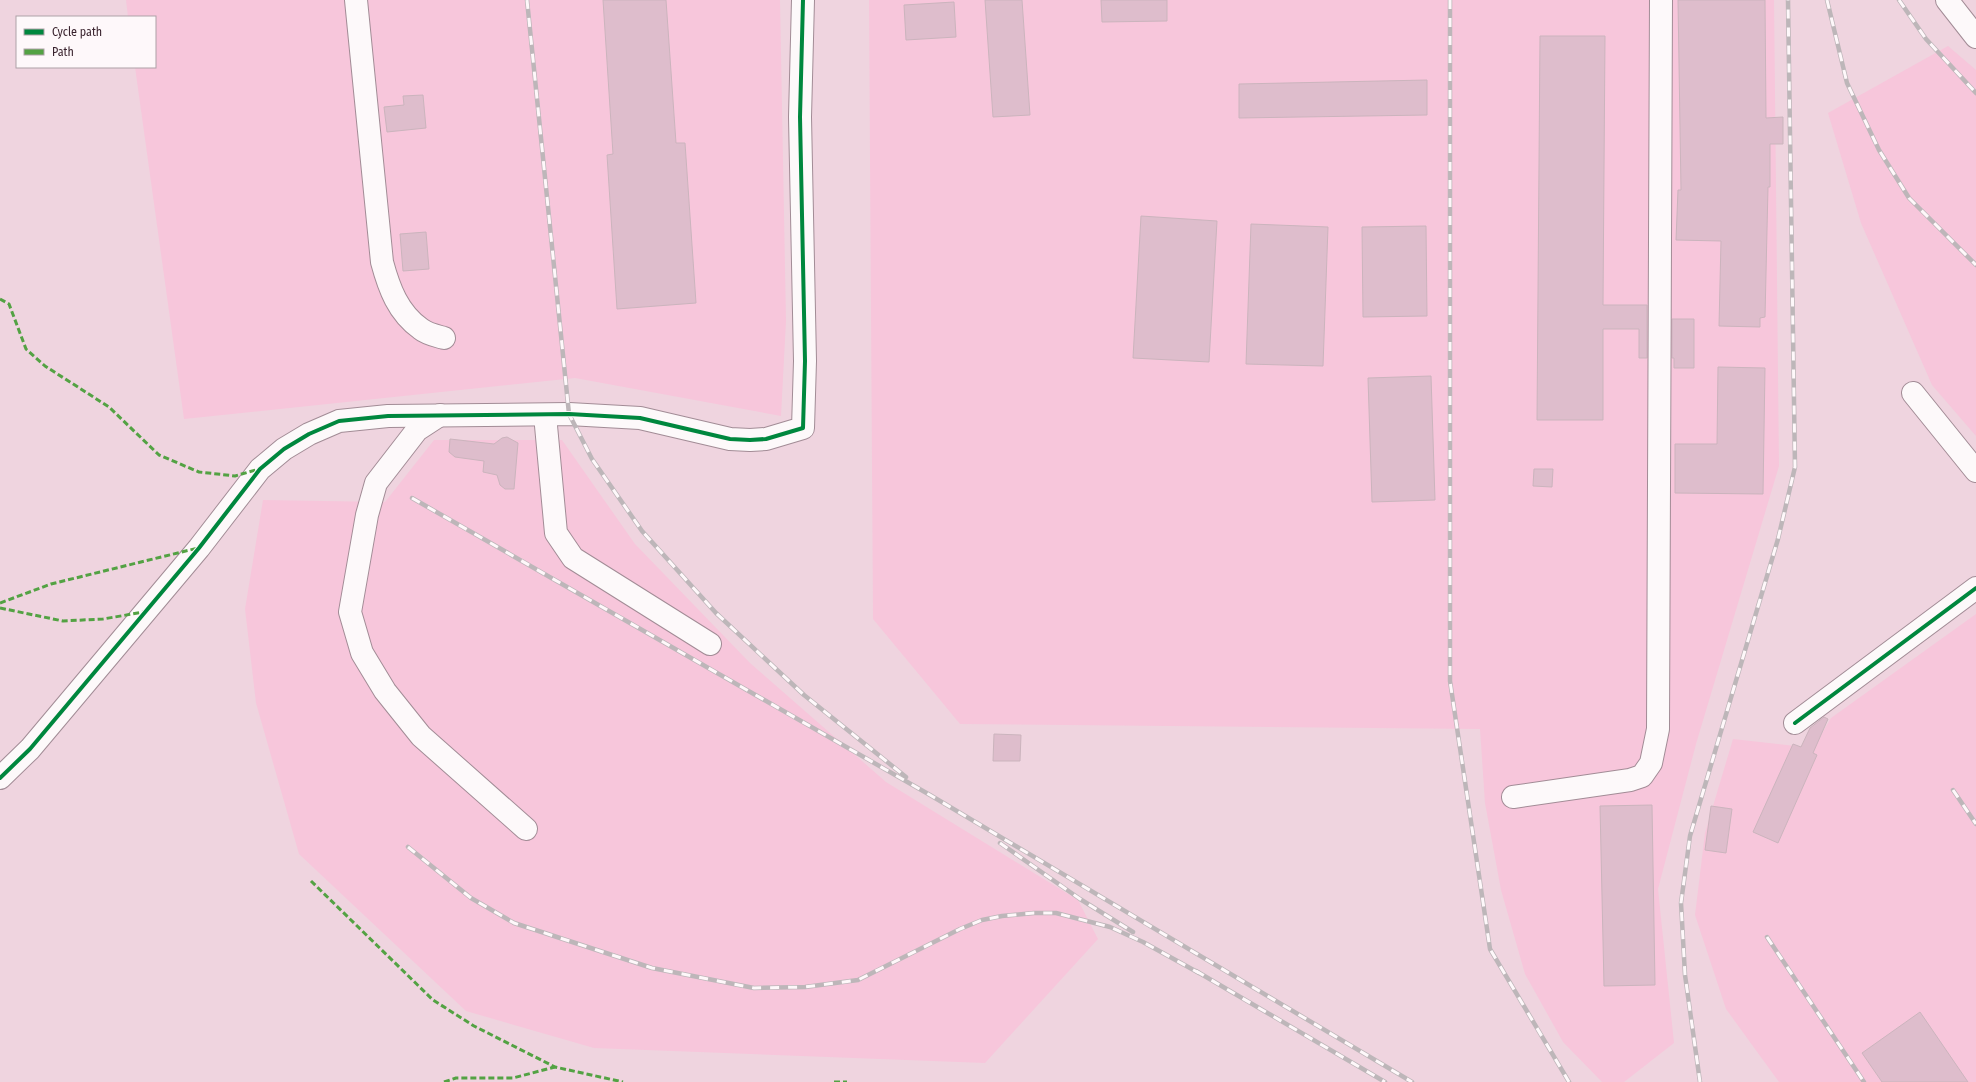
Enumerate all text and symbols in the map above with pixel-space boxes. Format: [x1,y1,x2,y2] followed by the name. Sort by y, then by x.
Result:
[16,16,156,68] legend
[52,25,102,39] text: Cycle path
[52,45,74,59] text: Path

